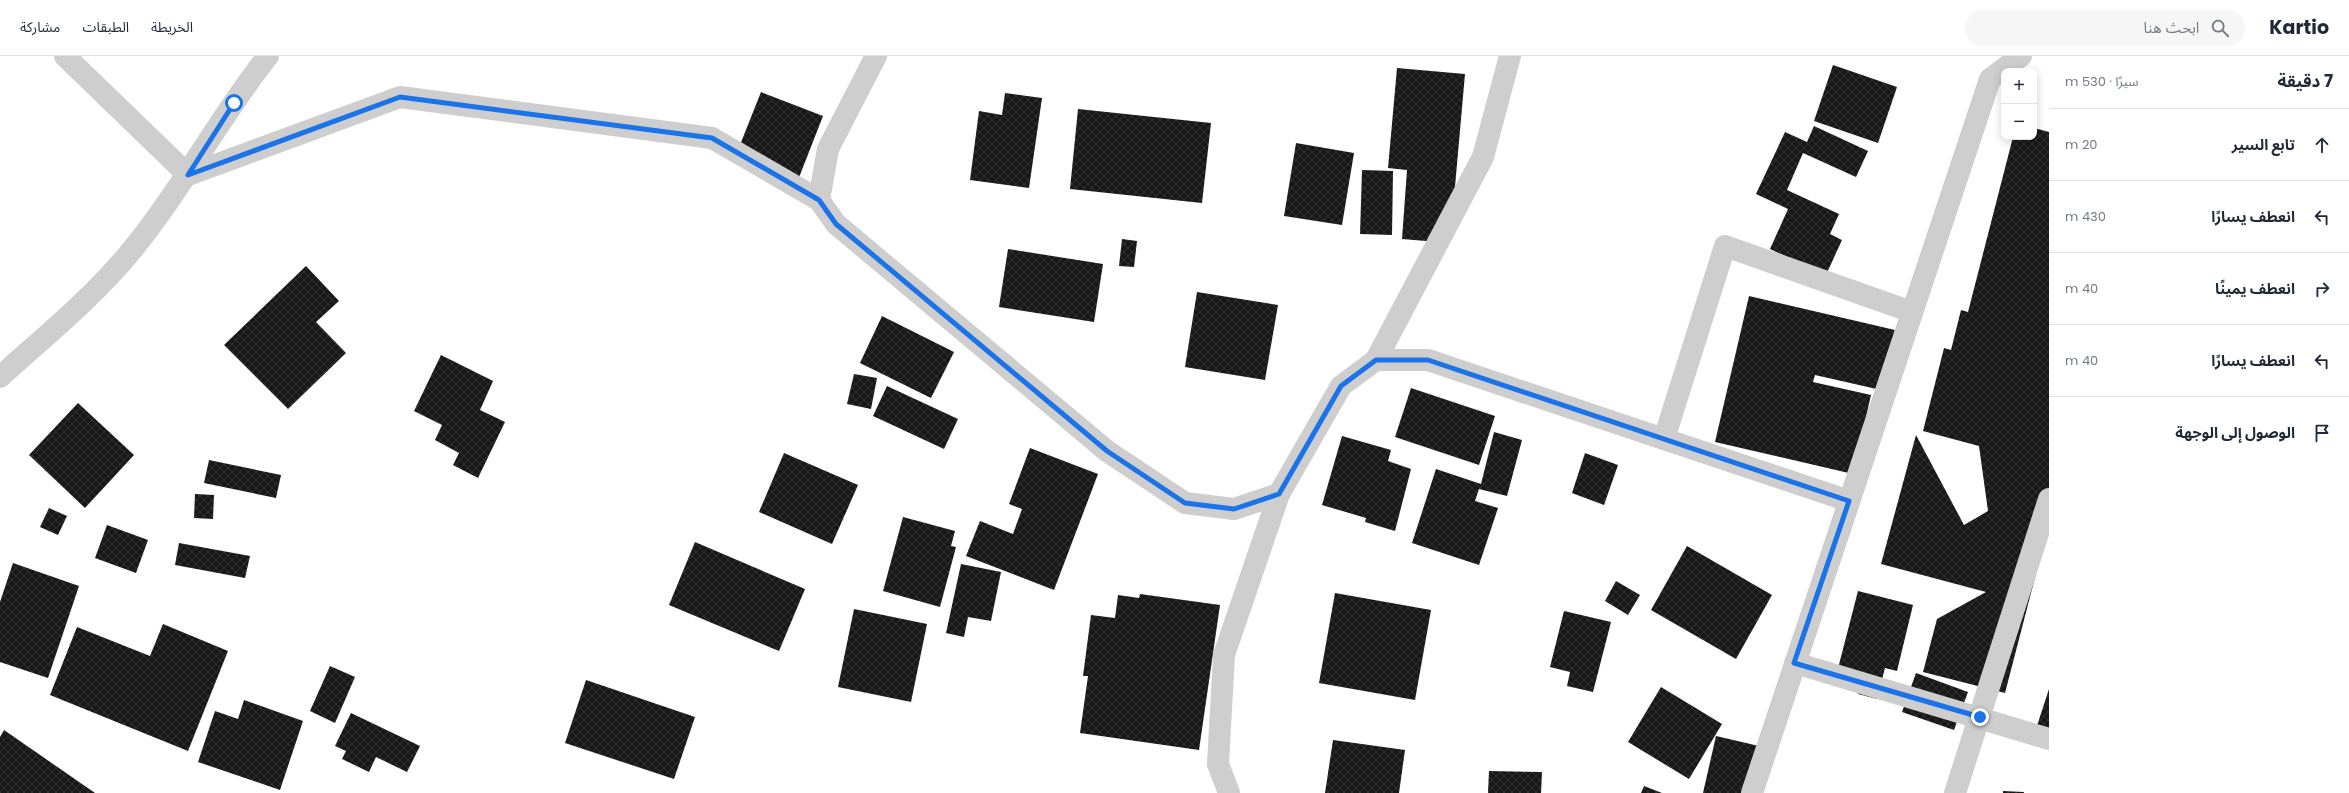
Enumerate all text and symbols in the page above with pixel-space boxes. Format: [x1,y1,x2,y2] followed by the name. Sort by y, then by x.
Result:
[1965,10,2245,46] search box
[2269,14,2329,41] text: Kartio
[20,17,60,37] text: مشاركة
[82,17,129,37] text: الطبقات
[151,17,193,37] text: الخريطة
[2144,17,2199,38] text: ابحث هنا
[2209,17,2231,39] icon: search
[2001,68,2037,140] map controls
[2001,68,2037,104] button: +
[2278,69,2333,93] text: 7 دقيقة
[2065,72,2139,91] text: سيرًا · 530 m
[225,94,243,112] route start
[2001,104,2037,140] button: −
[2232,134,2295,155] text: تابع السير
[2311,134,2333,156] icon: ahead
[2065,135,2098,154] text: 20 m
[2211,206,2295,227] text: انعطف يسارًا
[2311,206,2333,228] icon: left
[2065,207,2106,226] text: 430 m
[2215,278,2295,299] text: انعطف يمينًا
[2311,278,2333,300] icon: right
[2065,279,2098,298] text: 40 m
[2211,350,2295,371] text: انعطف يسارًا
[2311,350,2333,372] icon: left
[2065,351,2098,370] text: 40 m
[2175,422,2295,443] text: الوصول إلى الوجهة
[2311,422,2333,444] icon: arrive
[1971,708,1989,726] route end

